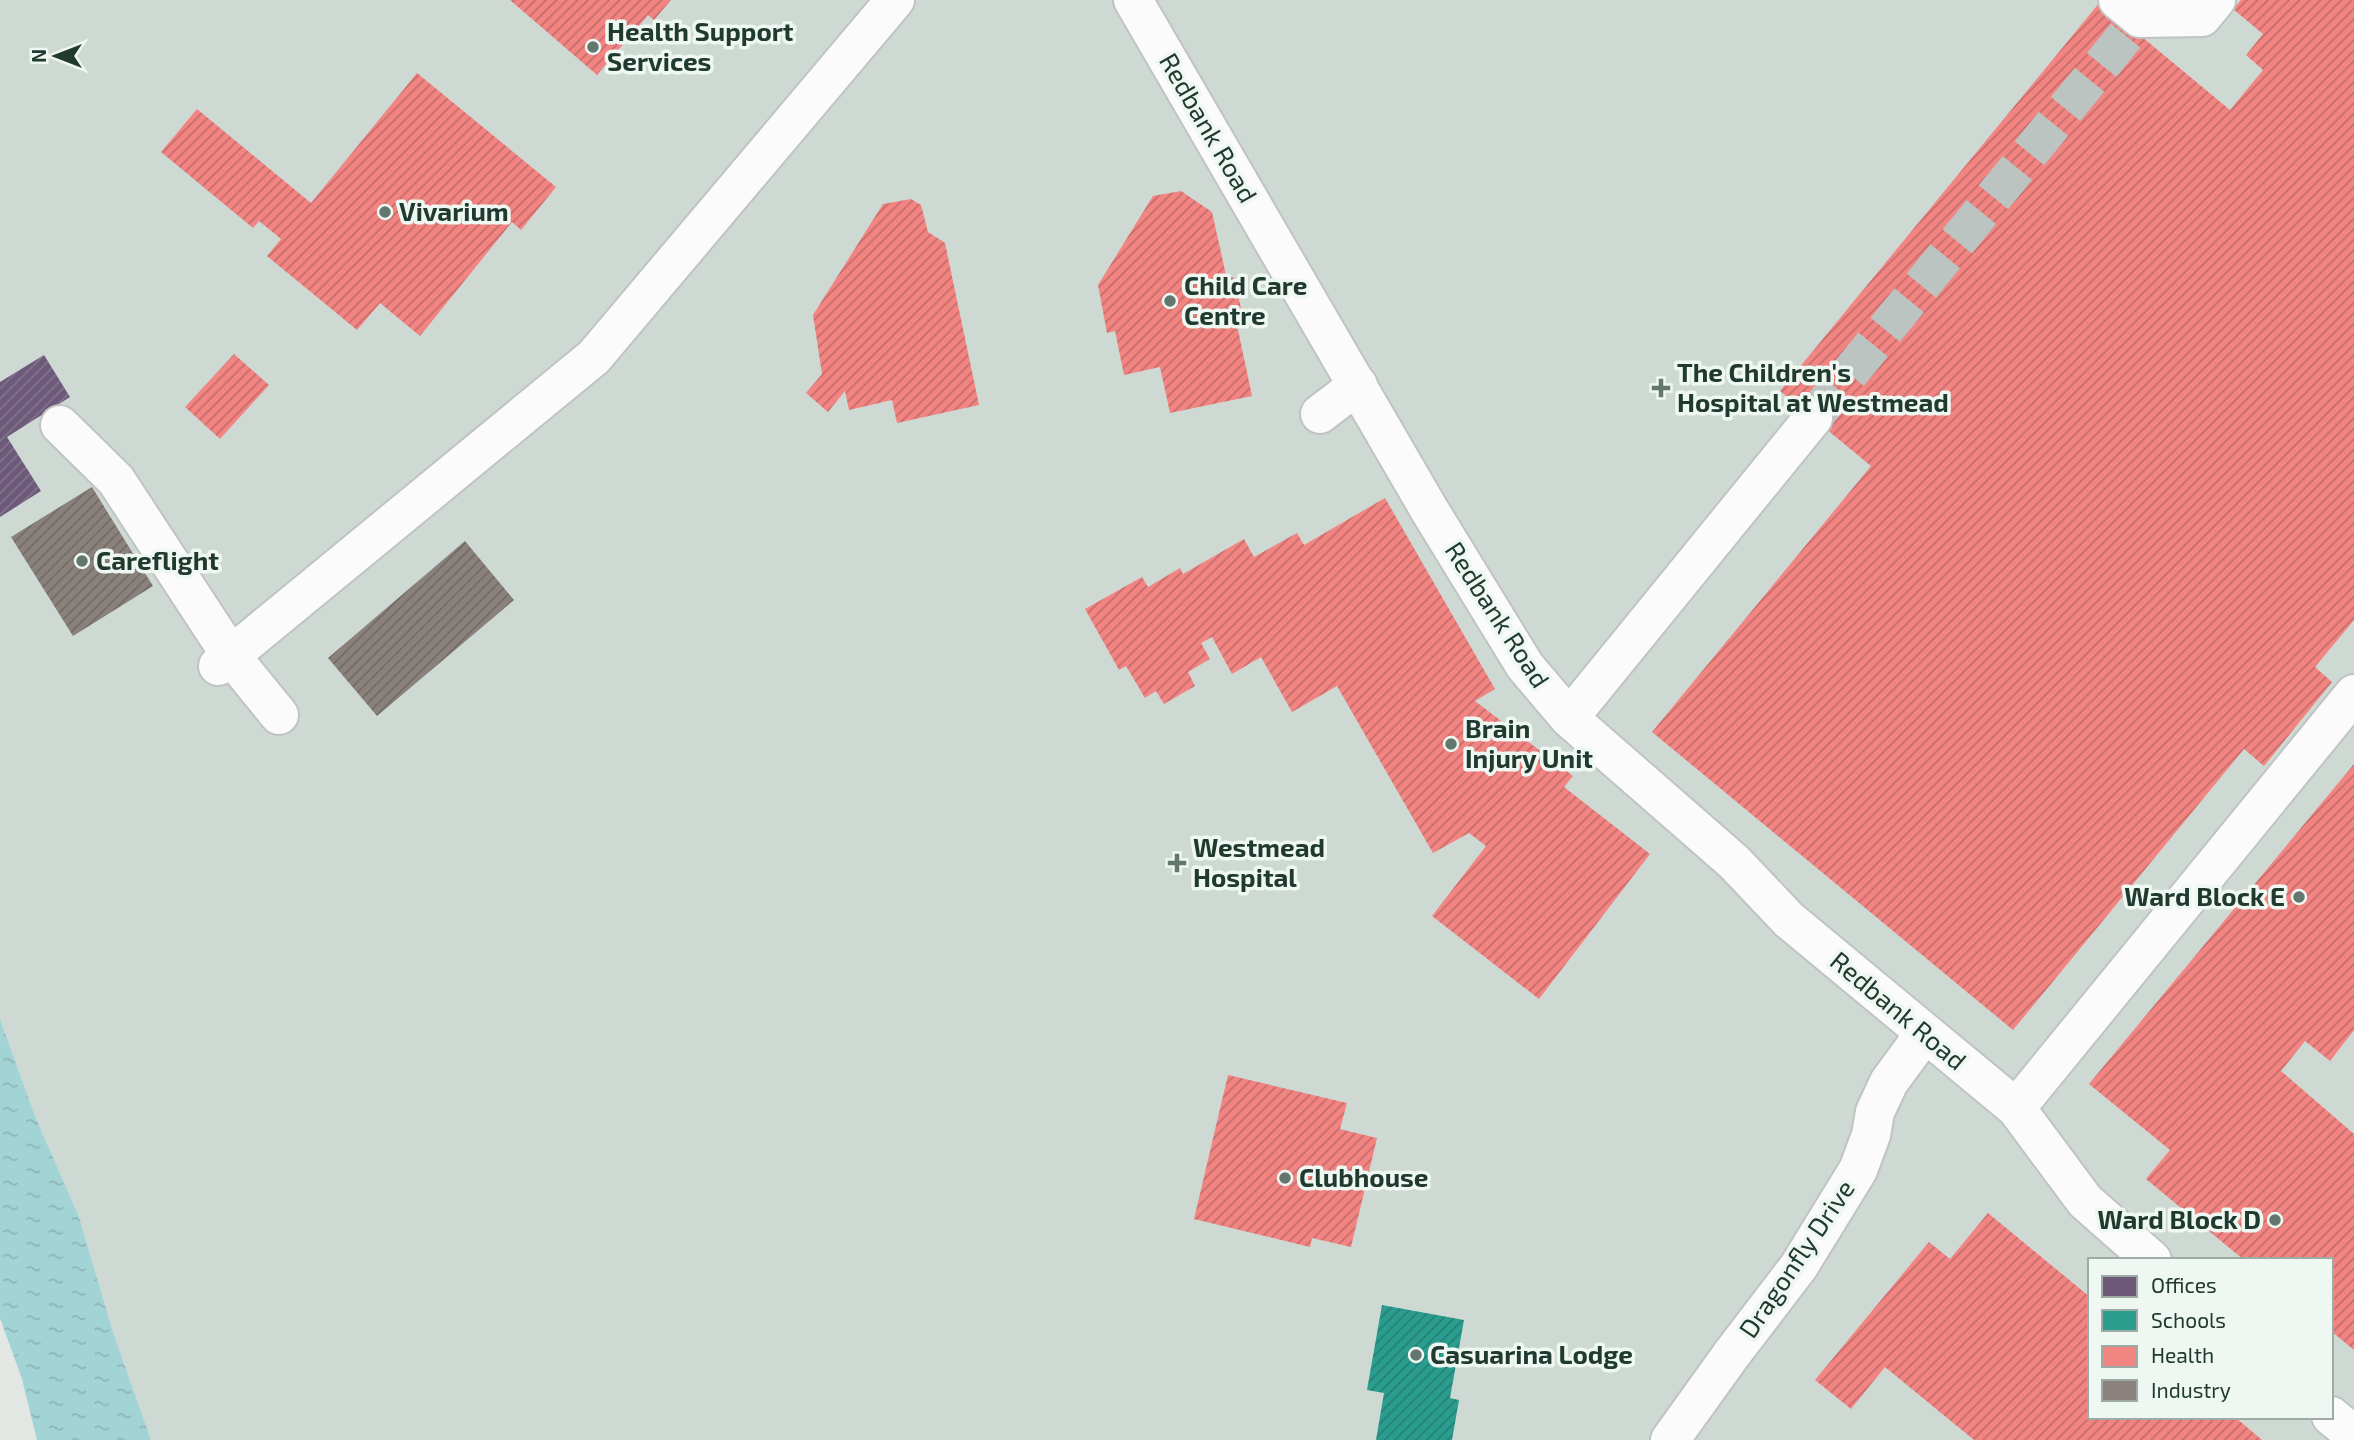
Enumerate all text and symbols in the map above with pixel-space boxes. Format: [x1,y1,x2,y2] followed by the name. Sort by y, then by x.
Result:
[607,15,794,76] place label: Health Support Services
[21,21,91,91] north arrow
[585,39,601,55] marker: Health Support Services
[1154,47,1265,208] street label: Redbank Road
[27,49,50,63] text: N
[399,195,509,226] place label: Vivarium
[377,204,393,220] marker: Vivarium
[1184,269,1307,330] place label: Child Care Centre
[1162,293,1178,309] marker: Child Care Centre
[1677,356,1949,417] place label: The Children's Hospital at Westmead
[1651,378,1671,398] marker: The Children's Hospital at Westmead
[1440,535,1557,693] street label: Redbank Road
[96,544,219,575] place label: Careflight
[74,553,90,569] marker: Careflight
[1465,712,1593,774] place label: Brain Injury Unit
[1443,736,1459,752] marker: Brain Injury Unit
[1193,831,1325,892] place label: Westmead Hospital
[1167,853,1187,873] marker: Westmead Hospital
[2124,880,2285,911] place label: Ward Block E
[2291,889,2307,905] marker: Ward Block E
[1825,944,1973,1076] street label: Redbank Road
[1299,1161,1429,1192] place label: Clubhouse
[1277,1170,1293,1186] marker: Clubhouse
[1732,1173,1860,1343] street label: Dragonfly Drive
[2097,1203,2261,1234] place label: Ward Block D
[2267,1212,2283,1228] marker: Ward Block D
[2088,1258,2333,1419] legend
[2151,1272,2217,1297] text: Offices
[2151,1307,2226,1332] text: Schools
[1430,1338,1633,1369] place label: Casuarina Lodge
[2151,1342,2214,1367] text: Health
[1408,1347,1424,1363] marker: Casuarina Lodge
[2151,1377,2231,1402] text: Industry

